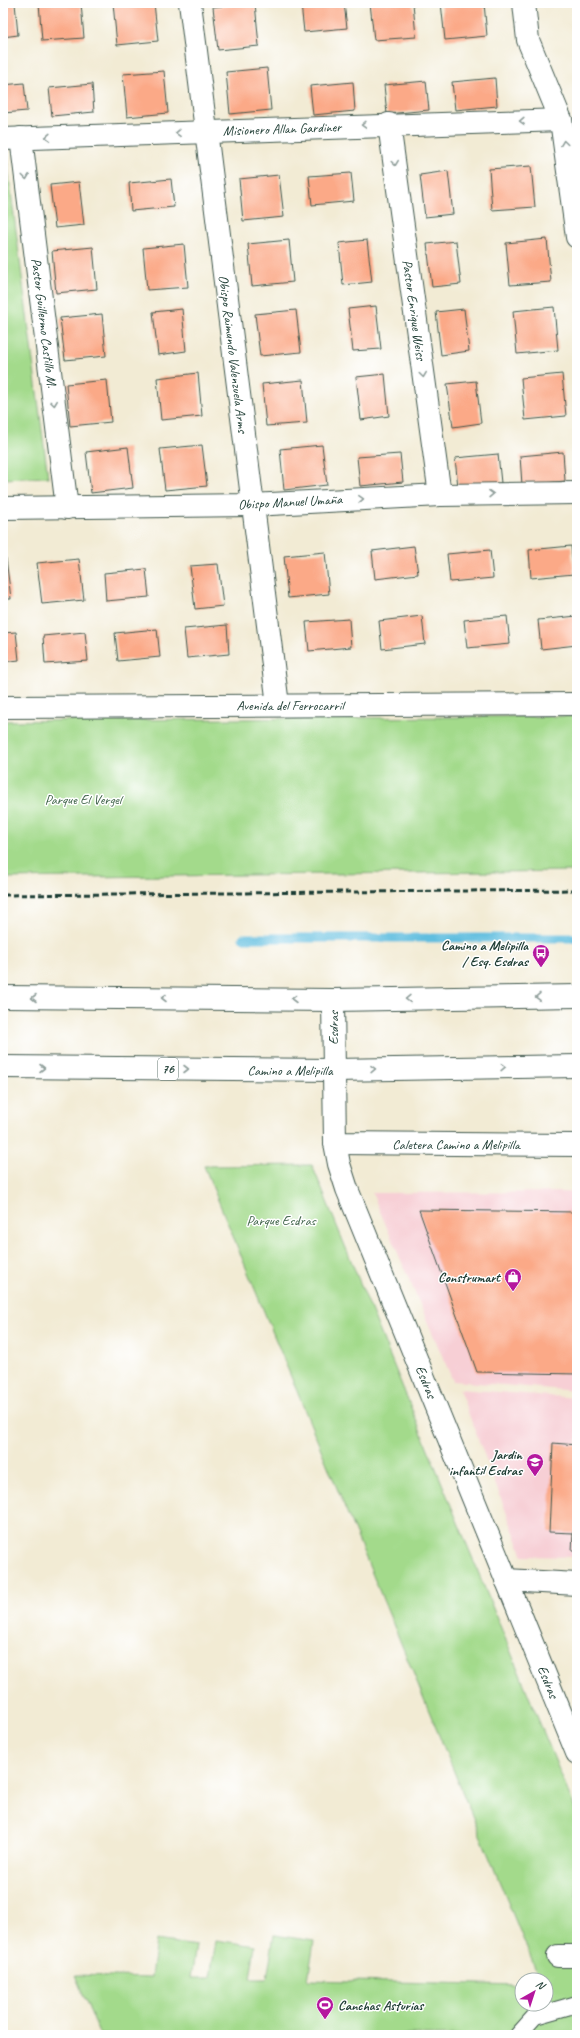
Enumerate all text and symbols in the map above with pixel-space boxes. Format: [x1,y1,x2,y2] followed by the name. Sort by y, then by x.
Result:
[519,117,525,125] one-way arrow
[222,118,343,140] street label: Misionero Allan Gardiner
[361,121,367,130] one-way arrow
[175,128,181,137] one-way arrow
[45,133,51,141] one-way arrow
[560,140,569,146] one-way arrow
[390,160,399,166] one-way arrow
[21,174,30,180] one-way arrow
[28,257,60,389] street label: Pastor Guillermo Castillo M.
[399,259,430,363] street label: Pastor Enrique Weiss
[215,274,251,435] street label: Obispo Raimundo Valenzuela Arms
[418,372,427,378] one-way arrow
[49,400,58,406] one-way arrow
[488,490,494,498] one-way arrow
[237,491,343,513] street label: Obispo Manuel Umaña
[358,494,364,503] one-way arrow
[236,697,346,714] street label: Avenida del Ferrocarril
[45,791,124,808] park label: Parque El Vergel
[441,937,530,970] place label: Camino a Melipilla / Esq. Esdras
[531,943,551,968] bus stop icon: Camino a Melipilla / Esq. Esdras
[535,993,541,1001] one-way arrow
[31,994,37,1002] one-way arrow
[161,994,167,1003] one-way arrow
[405,994,411,1003] one-way arrow
[291,995,297,1003] one-way arrow
[325,1010,342,1045] street label: Esdras
[158,1058,178,1080] road number: 76
[247,1062,334,1079] street label: Camino a Melipilla
[500,1063,506,1072] one-way arrow
[39,1064,45,1072] one-way arrow
[183,1065,189,1073] one-way arrow
[370,1065,376,1073] one-way arrow
[392,1136,521,1153] street label: Caletera Camino a Melipilla
[246,1212,317,1229] park label: Parque Esdras
[503,1267,523,1292] shop icon: Construmart
[438,1269,501,1286] place label: Construmart
[412,1363,441,1402] street label: Esdras
[449,1446,524,1479] place label: Jardin infantil Esdras
[525,1452,545,1477] school or university icon: Jardin infantil Esdras
[534,1663,563,1702] street label: Esdras
[514,1972,554,2012] north arrow
[533,1977,549,1993] text: N
[315,1995,335,2020] sports icon: Canchas Asturias
[338,1997,425,2014] place label: Canchas Asturias

